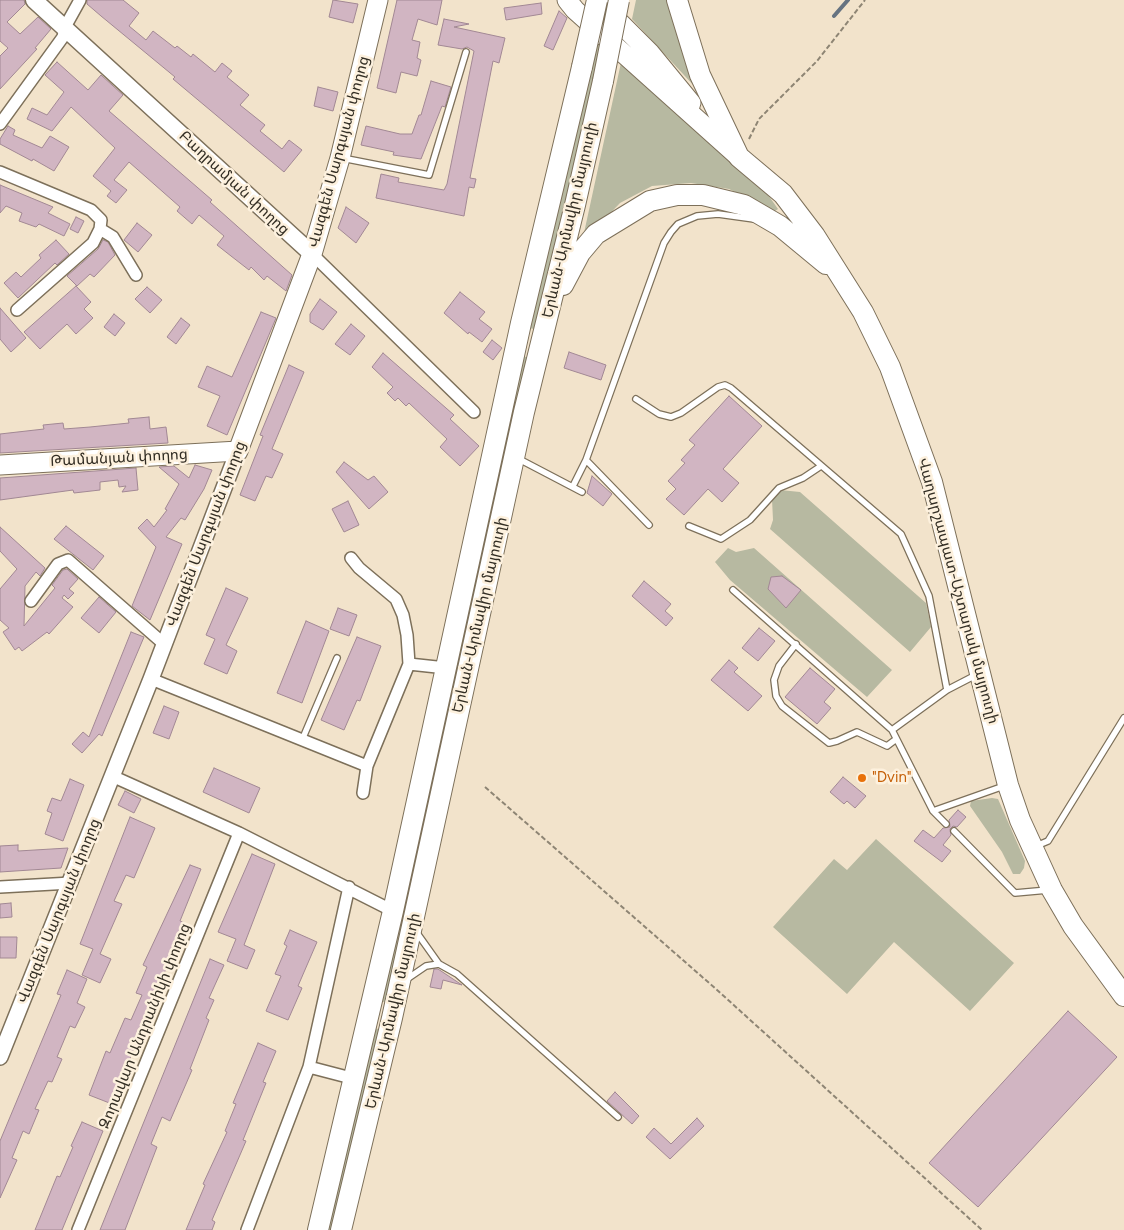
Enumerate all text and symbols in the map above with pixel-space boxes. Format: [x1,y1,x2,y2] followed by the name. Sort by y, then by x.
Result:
[305,54,373,250] street label: Վազգեն Սարգսյան փողոց
[539,120,601,320] street label: Երևան-Արմավիր մայրուղի
[175,127,293,239] street label: Բաղրամյան փողոց
[162,438,250,630] street label: Վազգեն Սարգսյան փողոց
[50,445,188,471] street label: Թամանյան փողոց
[914,456,1002,726] street label: Վաղարշապատ-Աշտարակ մայրուղի
[449,515,511,715] street label: Երևան-Արմավիր մայրուղի
[872,769,912,787] place label: "Dvin"
[856,772,868,784] marker: "Dvin"
[14,816,104,1006] street label: Վազգեն Սարգսյան փողոց
[362,911,424,1111] street label: Երևան-Արմավիր մայրուղի
[95,921,195,1131] street label: Զորավար Անդրանիկի փողոց

